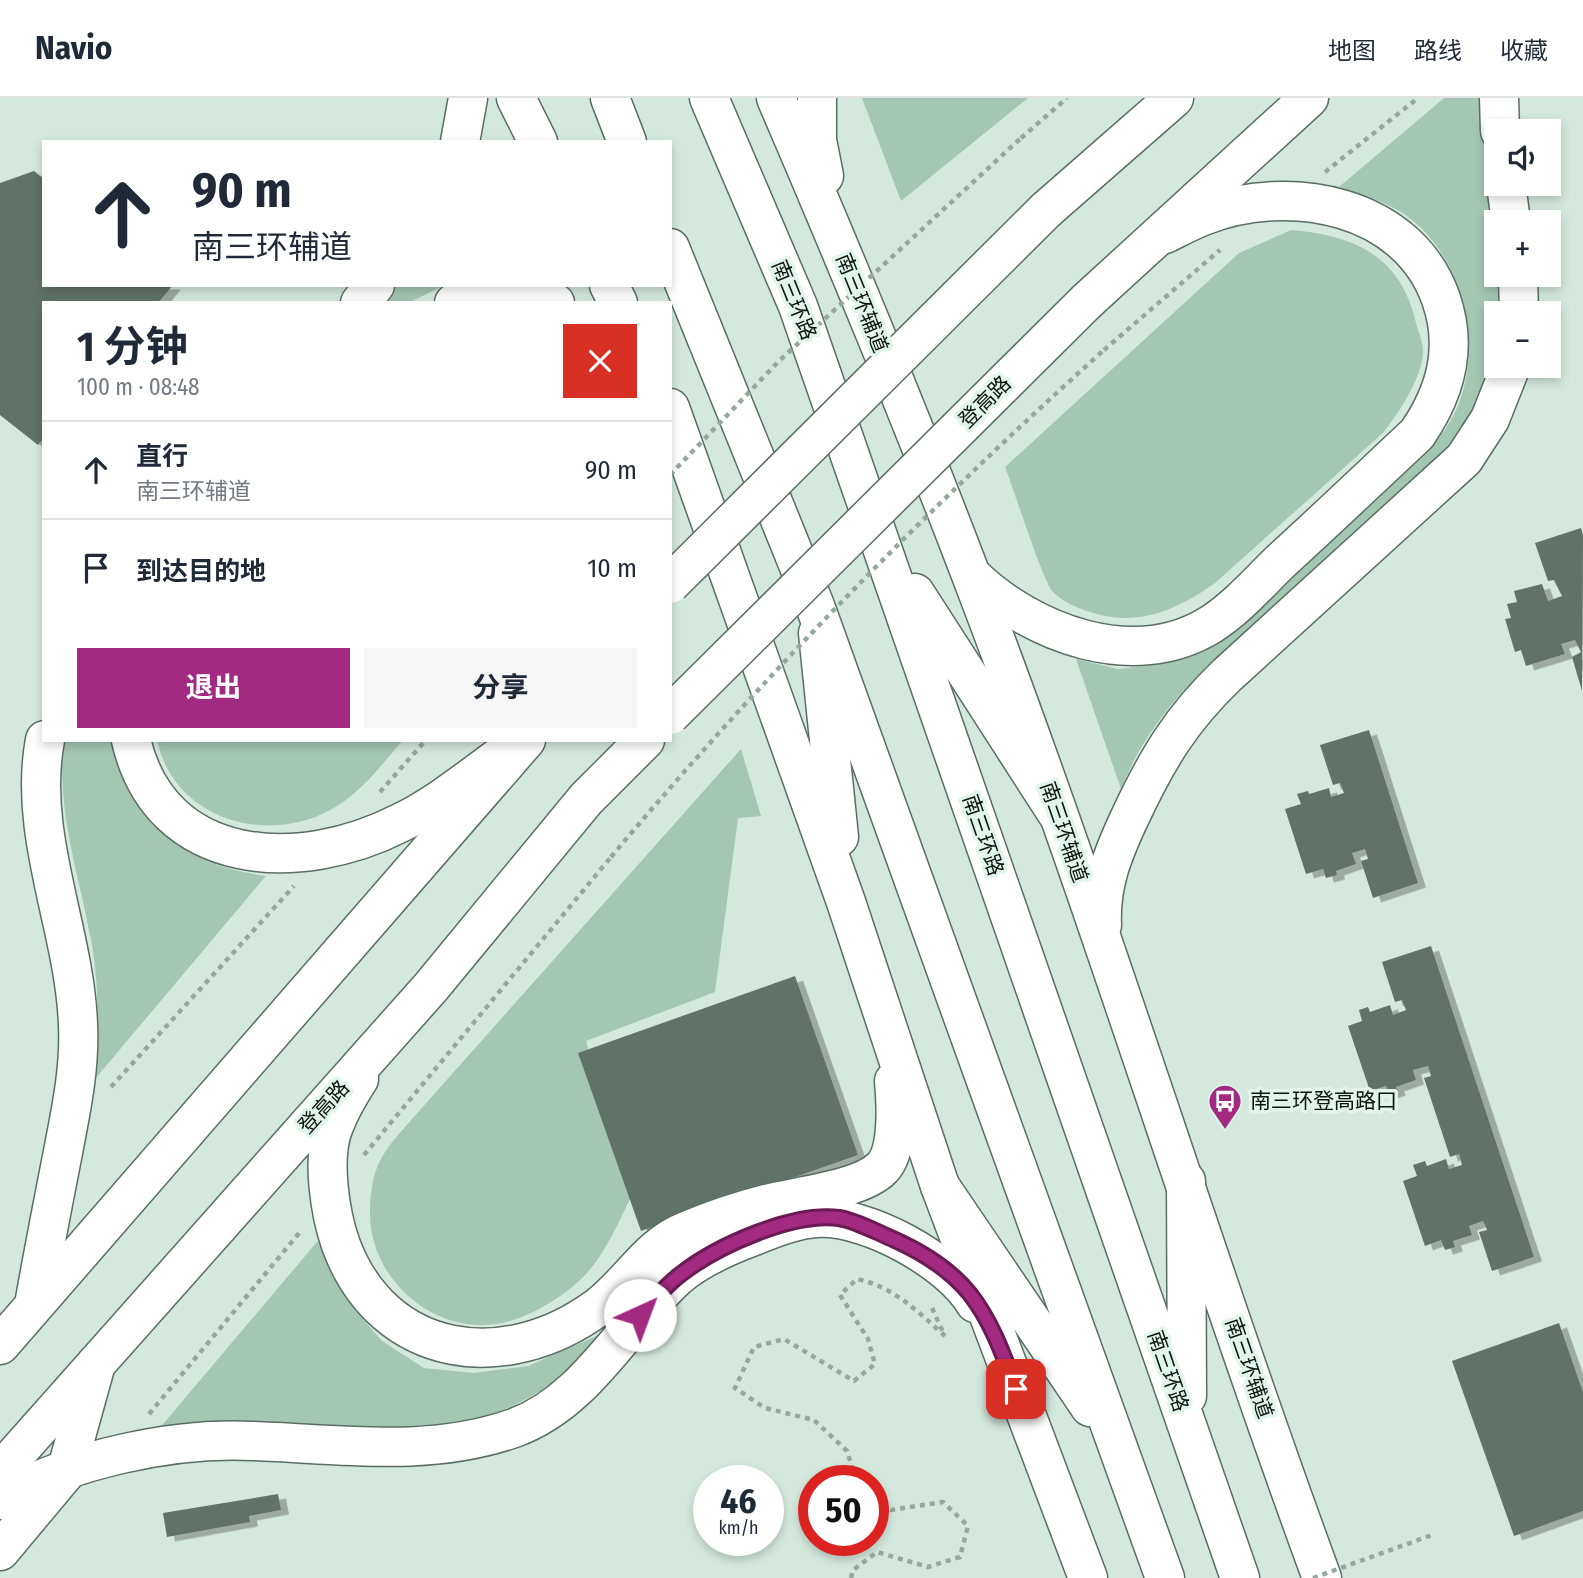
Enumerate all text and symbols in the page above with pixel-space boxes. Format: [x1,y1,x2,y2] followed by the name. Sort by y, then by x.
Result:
[35,28,112,68] text: Navio
[1328,37,1376,65] text: 地图
[1414,37,1462,65] text: 路线
[1500,37,1548,65] text: 收藏
[1484,119,1561,378] map controls
[1484,119,1561,196] button: sound
[192,161,292,220] text: 90 m
[77,168,168,259] icon: ahead
[1484,210,1561,287] button: +
[192,228,352,266] text: 南三环辅道
[830,249,894,357] street label: 南三环辅道
[766,256,822,344] street label: 南三环路
[1484,301,1561,378] button: −
[77,322,188,372] text: 1 分钟
[563,324,637,398] button: close
[954,371,1016,433] street label: 登高路
[77,373,200,401] text: 100 m · 08:48
[136,441,188,472] text: 直行
[77,451,115,489] icon: ahead
[585,455,637,486] text: 90 m
[136,477,251,505] text: 南三环辅道
[77,549,115,587] icon: arrive
[587,553,637,584] text: 10 m
[136,556,266,587] text: 到达目的地
[77,648,350,728] button: 退出
[364,648,637,728] button: 分享
[1035,778,1093,886] street label: 南三环辅道
[957,791,1009,879] street label: 南三环路
[293,1075,355,1139] street label: 登高路
[1206,1082,1244,1131] bus stop icon: 南三环登高路口
[1250,1088,1397,1114] place label: 南三环登高路口
[603,1278,677,1352] position arrow
[1220,1314,1278,1422] street label: 南三环辅道
[1142,1327,1194,1415] street label: 南三环路
[986,1359,1046,1419] pin
[997,1370,1035,1408] icon: arrive
[798,1465,889,1556] speed limit sign: 50
[720,1480,757,1522] text: 46
[718,1517,759,1539] text: km/h

